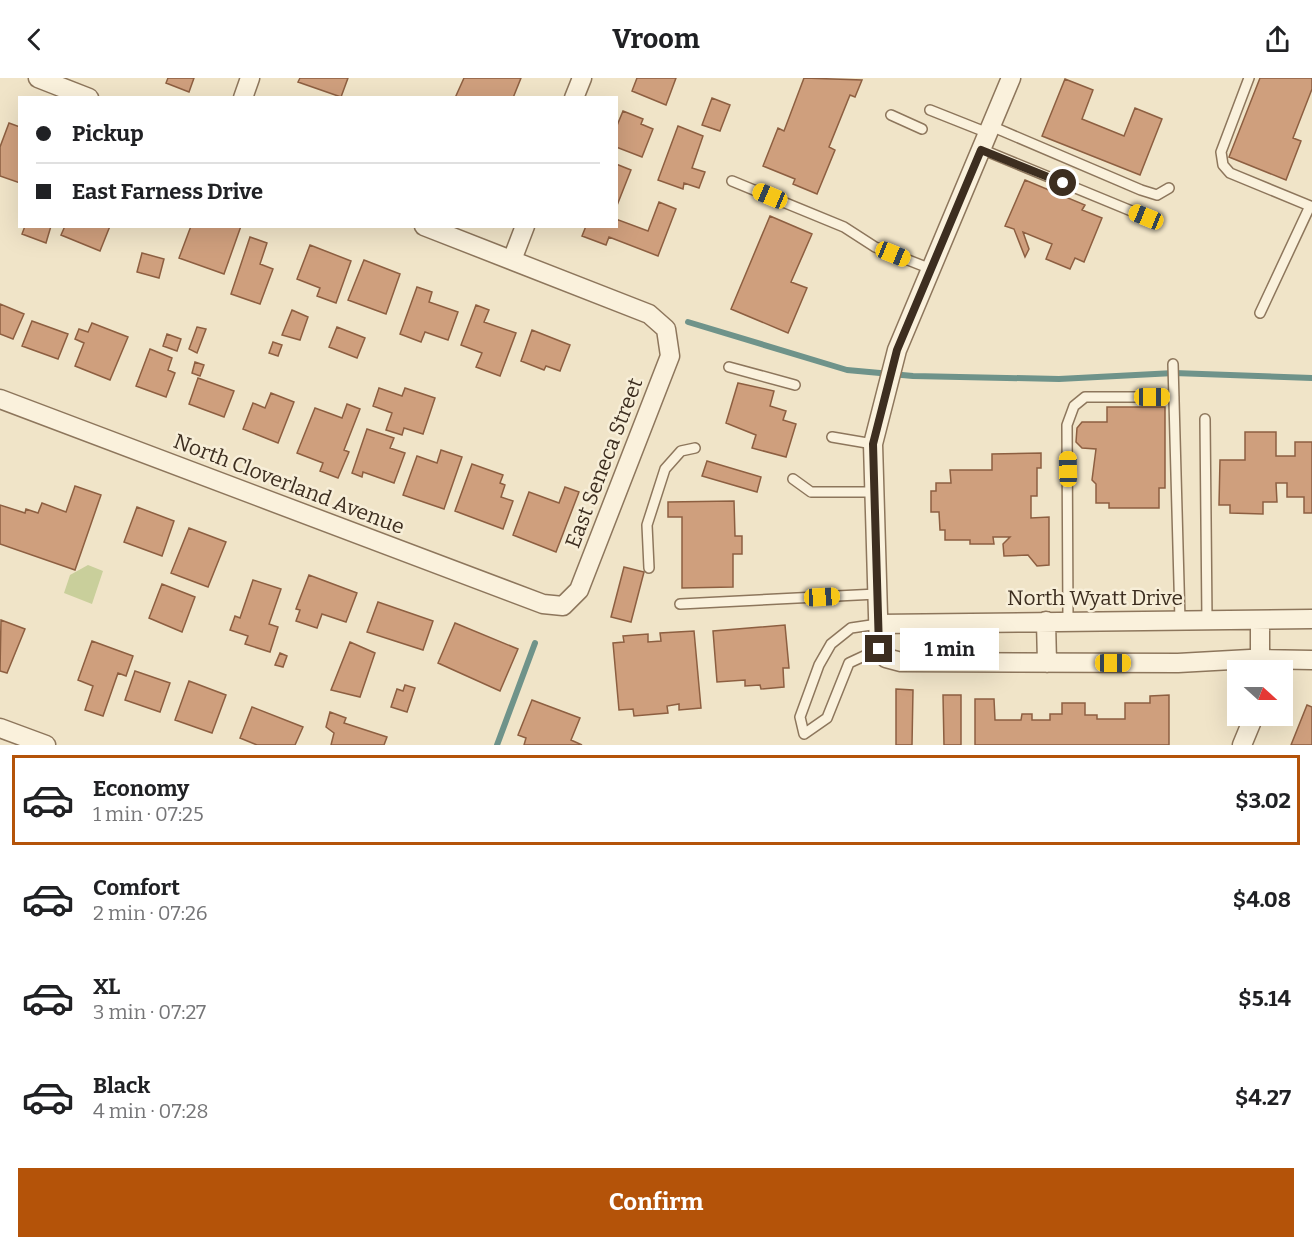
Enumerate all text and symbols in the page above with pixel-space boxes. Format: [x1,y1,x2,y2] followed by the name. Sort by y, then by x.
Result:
[18,23,51,56] icon: back
[612,23,700,55] text: Vroom
[1261,23,1294,56] icon: share
[72,120,144,147] text: Pickup
[1049,169,1076,196] route start
[72,178,263,205] text: East Farness Drive
[750,181,790,211] car
[1126,202,1166,232] car
[873,239,913,269] car
[560,374,649,552] street label: East Seneca Street
[1134,388,1170,406] car
[170,428,408,540] street label: North Cloverland Avenue
[1059,451,1077,487] car
[1007,585,1183,611] street label: North Wyatt Drive
[804,587,840,607] car
[900,628,999,670] callout: 1 min
[865,635,892,662] route end
[924,637,975,661] text: 1 min
[1095,654,1131,672] car
[1227,660,1293,726] north arrow
[1227,660,1293,726] map controls
[21,773,75,827] icon: car
[93,775,189,802] text: Economy
[1235,787,1291,814] text: $3.02
[93,802,204,826] text: 1 min · 07:25
[21,872,75,926] icon: car
[93,874,180,901] text: Comfort
[1233,886,1291,913] text: $4.08
[93,901,208,925] text: 2 min · 07:26
[21,971,75,1025] icon: car
[93,973,120,1000] text: XL
[1238,985,1291,1012] text: $5.14
[93,1000,206,1024] text: 3 min · 07:27
[21,1070,75,1124] icon: car
[93,1072,150,1099] text: Black
[1235,1084,1291,1111] text: $4.27
[93,1099,209,1123] text: 4 min · 07:28
[18,1168,1294,1237] button: Confirm

